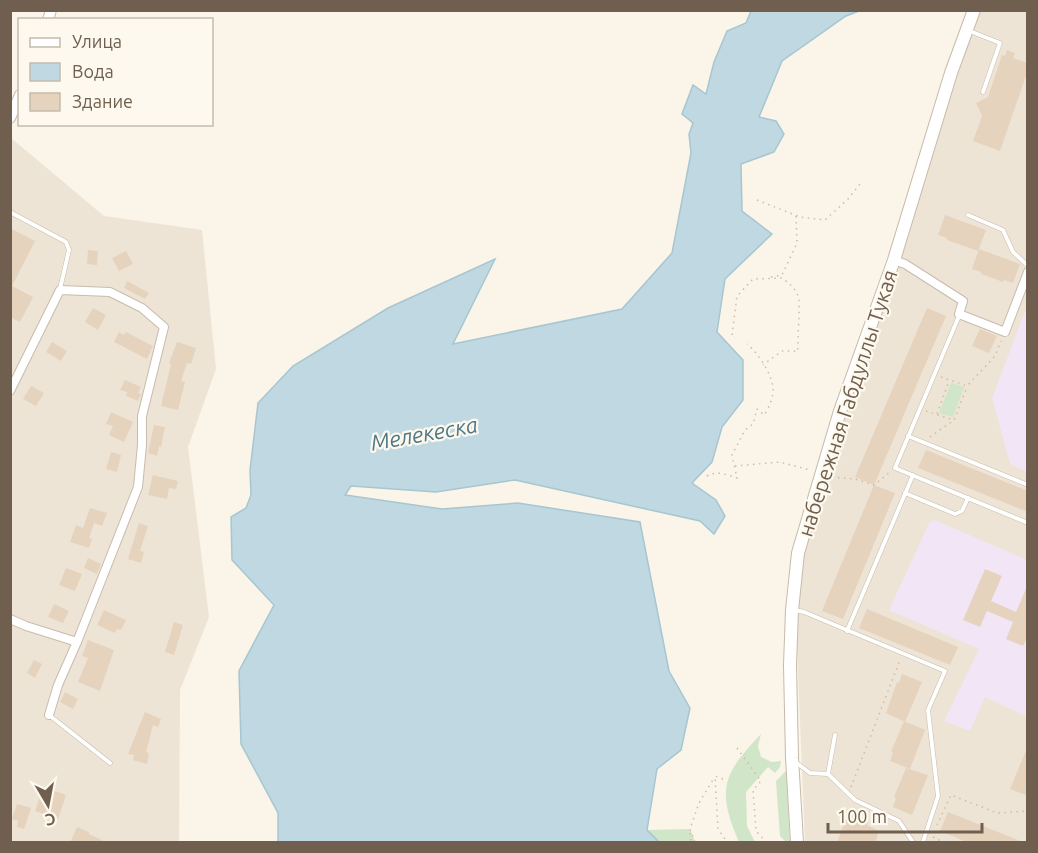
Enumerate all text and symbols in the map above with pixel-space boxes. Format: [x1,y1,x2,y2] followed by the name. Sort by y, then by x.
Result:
[18,18,213,126] legend
[72,31,122,51] text: Улица
[72,61,114,81] text: Вода
[72,91,133,111] text: Здание
[792,266,902,540] street label: набережная Габдуллы Тукая
[369,411,479,455] water label: Мелекеска
[18,775,78,835] north arrow
[828,796,982,834] scale bar
[837,806,887,826] text: 100 m
[44,810,57,830] text: С

